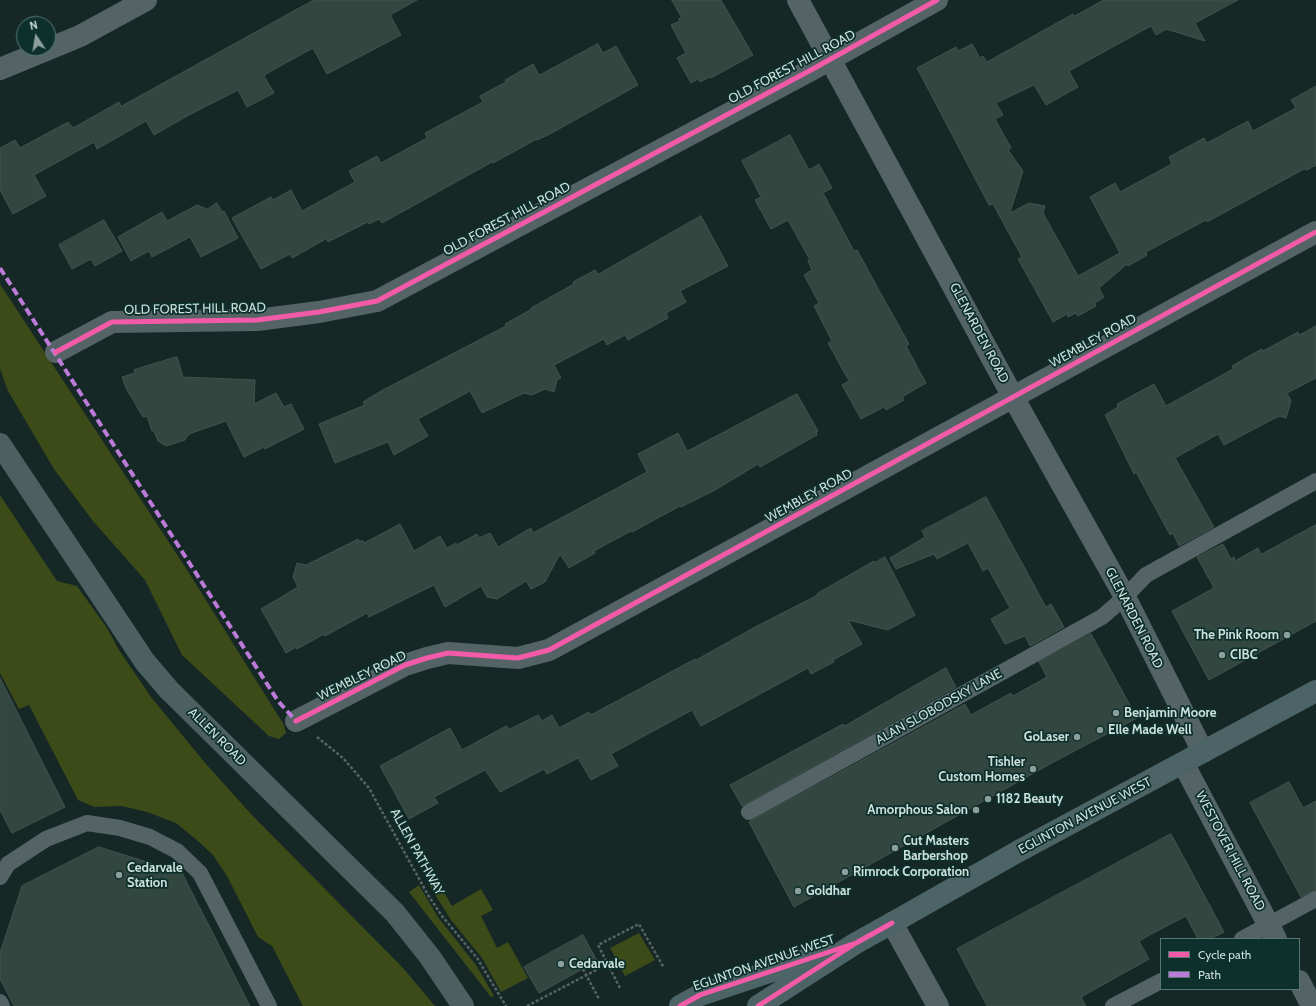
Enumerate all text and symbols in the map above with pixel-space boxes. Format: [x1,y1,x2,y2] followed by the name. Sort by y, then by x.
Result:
[16,16,56,56] north arrow
[28,18,39,33] text: N
[726,27,858,107] street label: OLD FOREST HILL ROAD
[441,179,573,259] street label: OLD FOREST HILL ROAD
[946,280,1012,386] street label: GLENARDEN ROAD
[124,300,266,318] street label: OLD FOREST HILL ROAD
[1047,311,1139,371] street label: WEMBLEY ROAD
[763,466,855,526] street label: WEMBLEY ROAD
[1102,565,1166,671] street label: GLENARDEN ROAD
[1194,627,1279,643] place label: The Pink Room
[1282,630,1292,640] marker: The Pink Room
[1230,647,1258,663] place label: CIBC
[315,648,409,704] street label: WEMBLEY ROAD
[1217,650,1227,660] marker: CIBC
[873,666,1005,748] street label: ALAN SLOBODSKY LANE
[185,705,249,769] street label: ALLEN ROAD
[1124,705,1216,721] place label: Benjamin Moore
[1111,708,1121,718] marker: Benjamin Moore
[1108,722,1192,738] place label: Elle Made Well
[1095,725,1105,735] marker: Elle Made Well
[1024,729,1069,745] place label: GoLaser
[1072,732,1082,742] marker: GoLaser
[938,754,1025,785] place label: Tishler Custom Homes
[1028,764,1038,774] marker: Tishler Custom Homes
[1016,774,1154,858] street label: EGLINTON AVENUE WEST
[1192,789,1268,913] street label: WESTOVER HILL ROAD
[996,791,1063,807] place label: 1182 Beauty
[983,794,993,804] marker: 1182 Beauty
[867,802,968,818] place label: Amorphous Salon
[971,805,981,815] marker: Amorphous Salon
[387,806,447,898] street label: ALLEN PATHWAY
[903,833,969,864] place label: Cut Masters Barbershop
[890,843,900,853] marker: Cut Masters Barbershop
[127,860,183,891] place label: Cedarvale Station
[853,864,969,880] place label: Rimrock Corporation
[840,867,850,877] marker: Rimrock Corporation
[114,870,124,880] marker: Cedarvale Station
[806,883,851,899] place label: Goldhar
[793,886,803,896] marker: Goldhar
[691,931,837,995] street label: EGLINTON AVENUE WEST
[1160,938,1300,990] legend
[1198,947,1251,962] text: Cycle path
[569,956,625,972] place label: Cedarvale
[556,959,566,969] marker: Cedarvale
[1198,967,1221,982] text: Path

